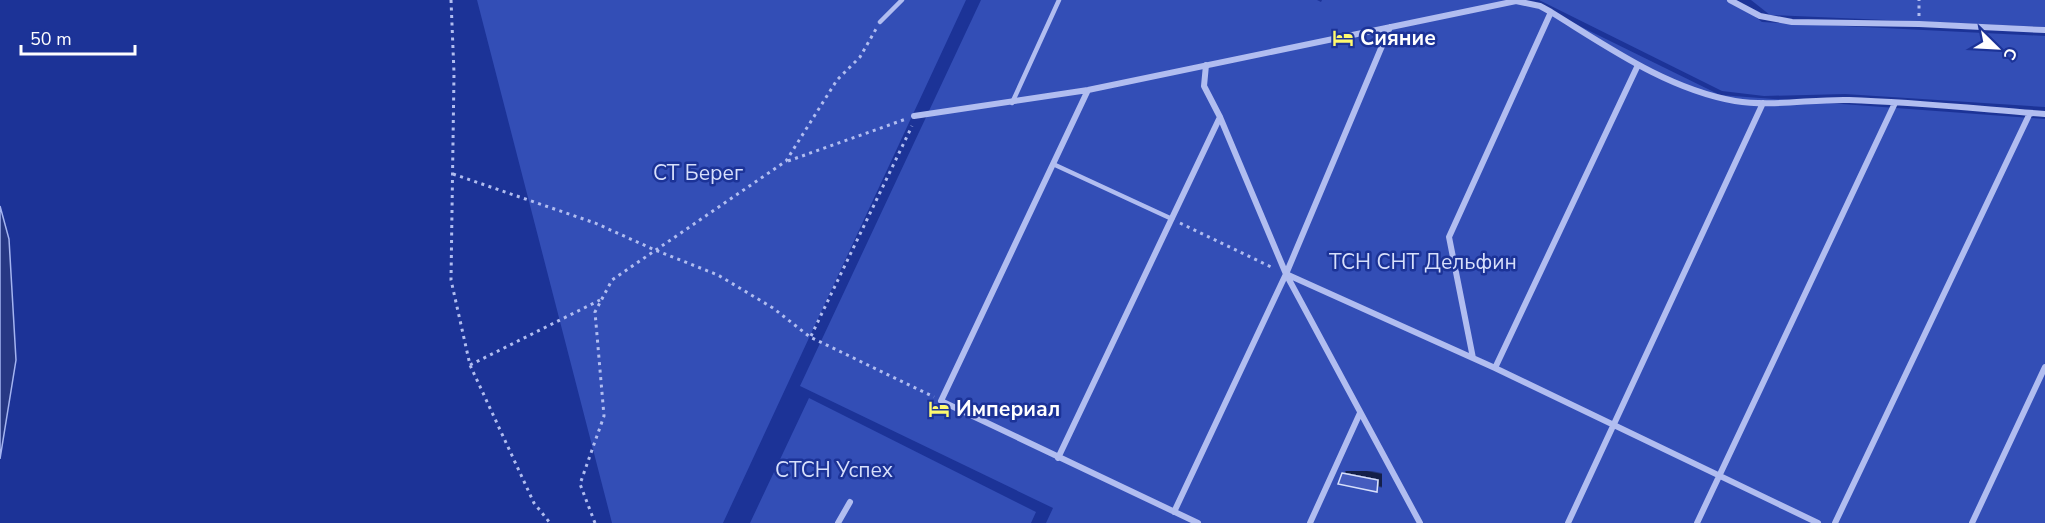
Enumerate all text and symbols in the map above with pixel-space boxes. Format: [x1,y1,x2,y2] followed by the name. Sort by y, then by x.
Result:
[21,18,135,56] scale bar
[1967,18,2027,78] north arrow
[1360,24,1436,52] place label: Сияние
[1331,26,1355,50] hotel icon: Сияние
[30,27,72,51] text: 50 m
[1997,44,2022,63] text: С
[653,159,743,187] park label: СТ Берег
[1329,248,1517,276] park label: ТСН СНТ Дельфин
[956,395,1060,423] place label: Империал
[927,397,951,421] hotel icon: Империал
[775,456,893,484] park label: СТСН Успех

